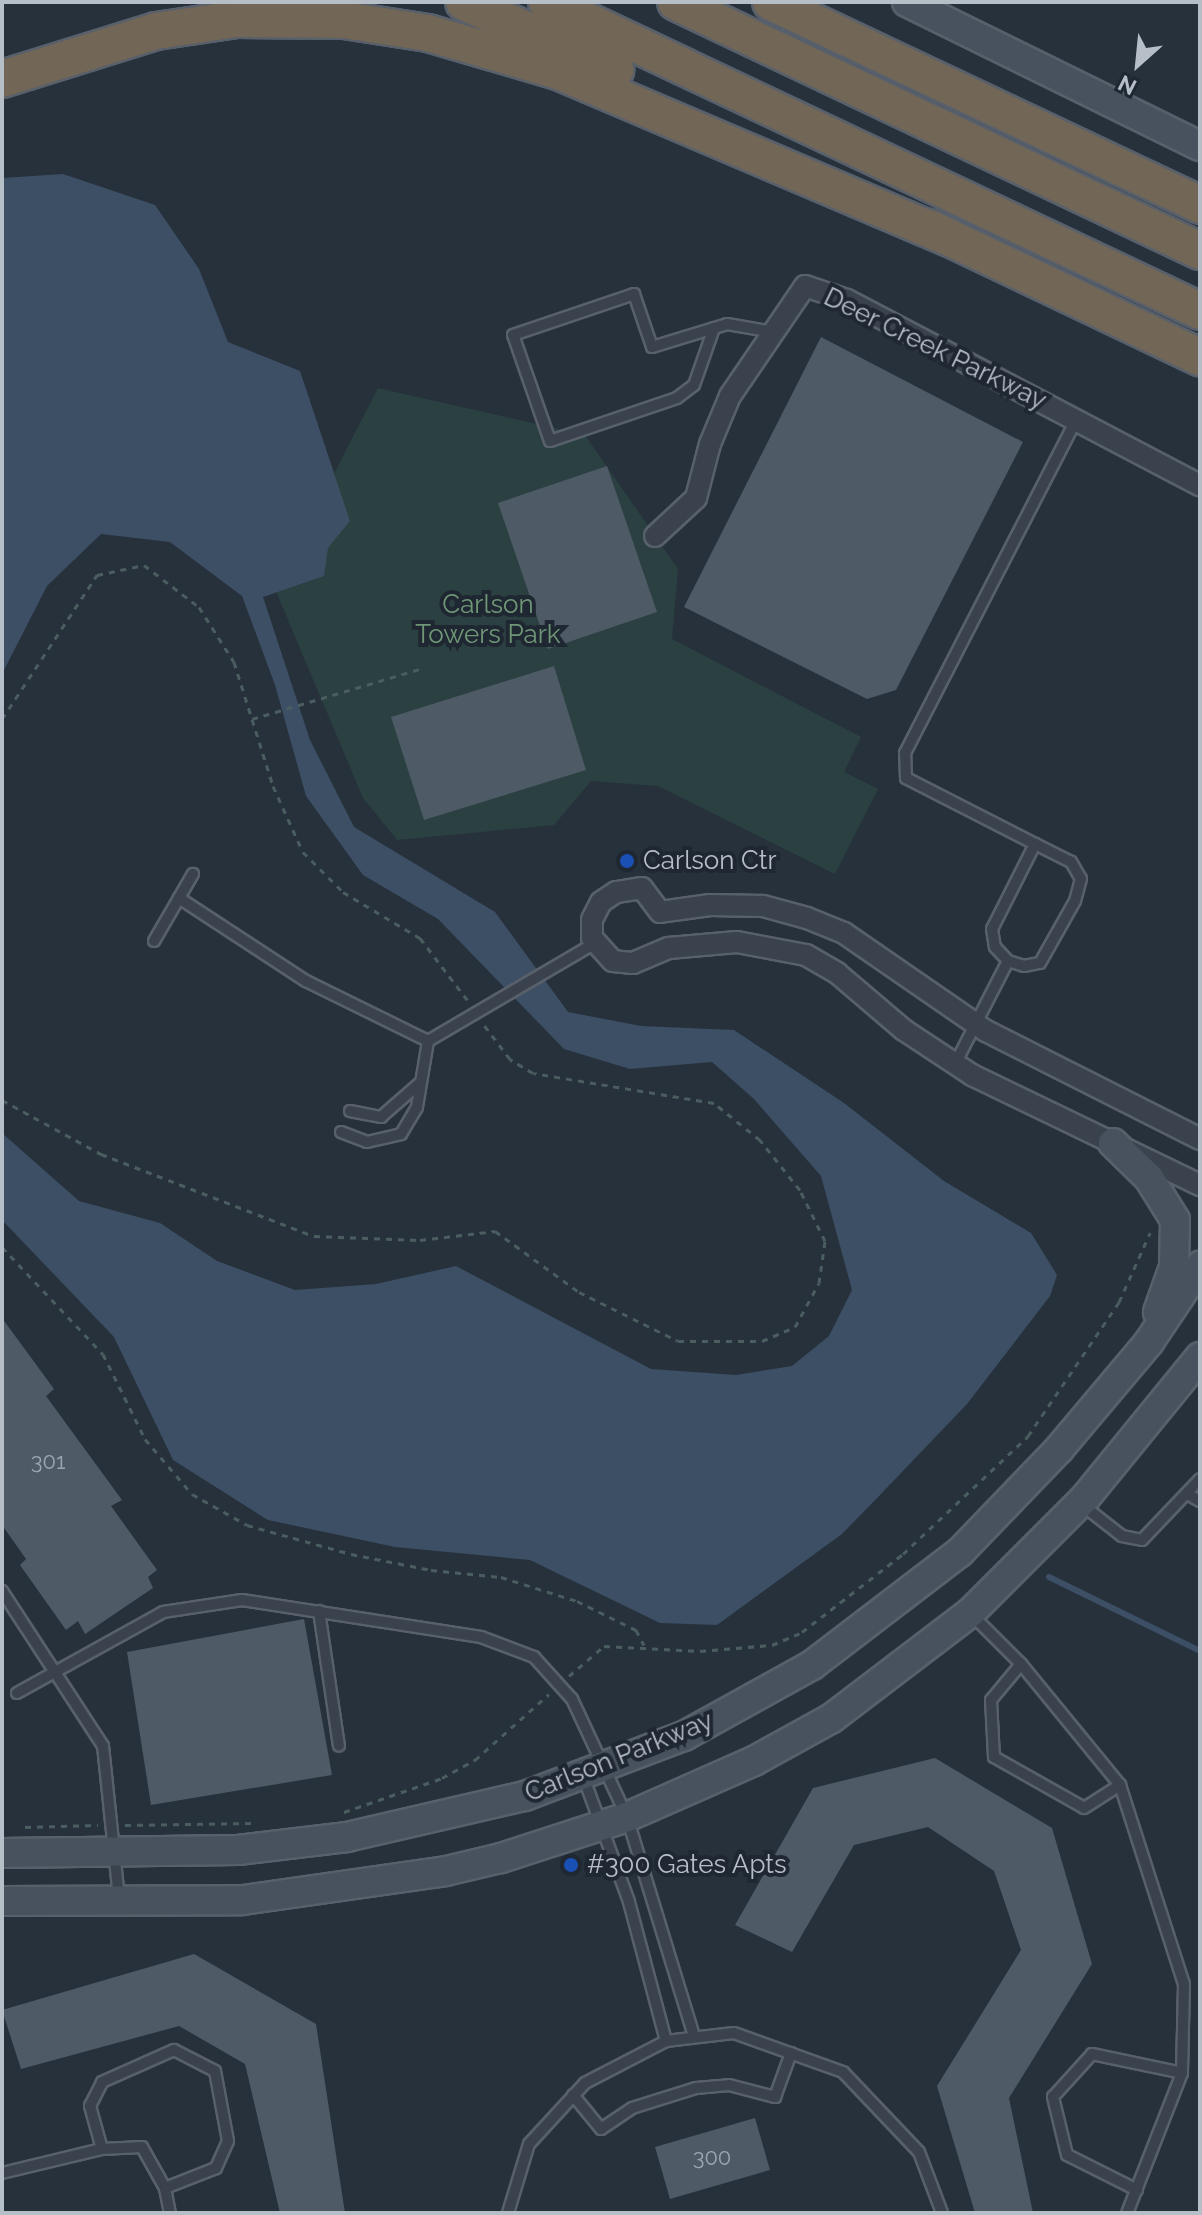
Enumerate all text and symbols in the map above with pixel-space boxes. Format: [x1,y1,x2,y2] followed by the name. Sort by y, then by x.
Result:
[1098,24,1178,104] north arrow
[1114,70,1140,101] text: N
[818,281,1052,417] street label: Deer Creek Parkway
[415,589,561,650] park label: Carlson Towers Park
[643,845,777,877] place label: Carlson Ctr
[618,852,636,870] marker: Carlson Ctr
[31,1449,65,1475] house number: 301
[521,1705,717,1809] street label: Carlson Parkway
[587,1849,787,1881] place label: #300 Gates Apts
[562,1856,580,1874] marker: #300 Gates Apts
[693,2145,731,2171] house number: 300

